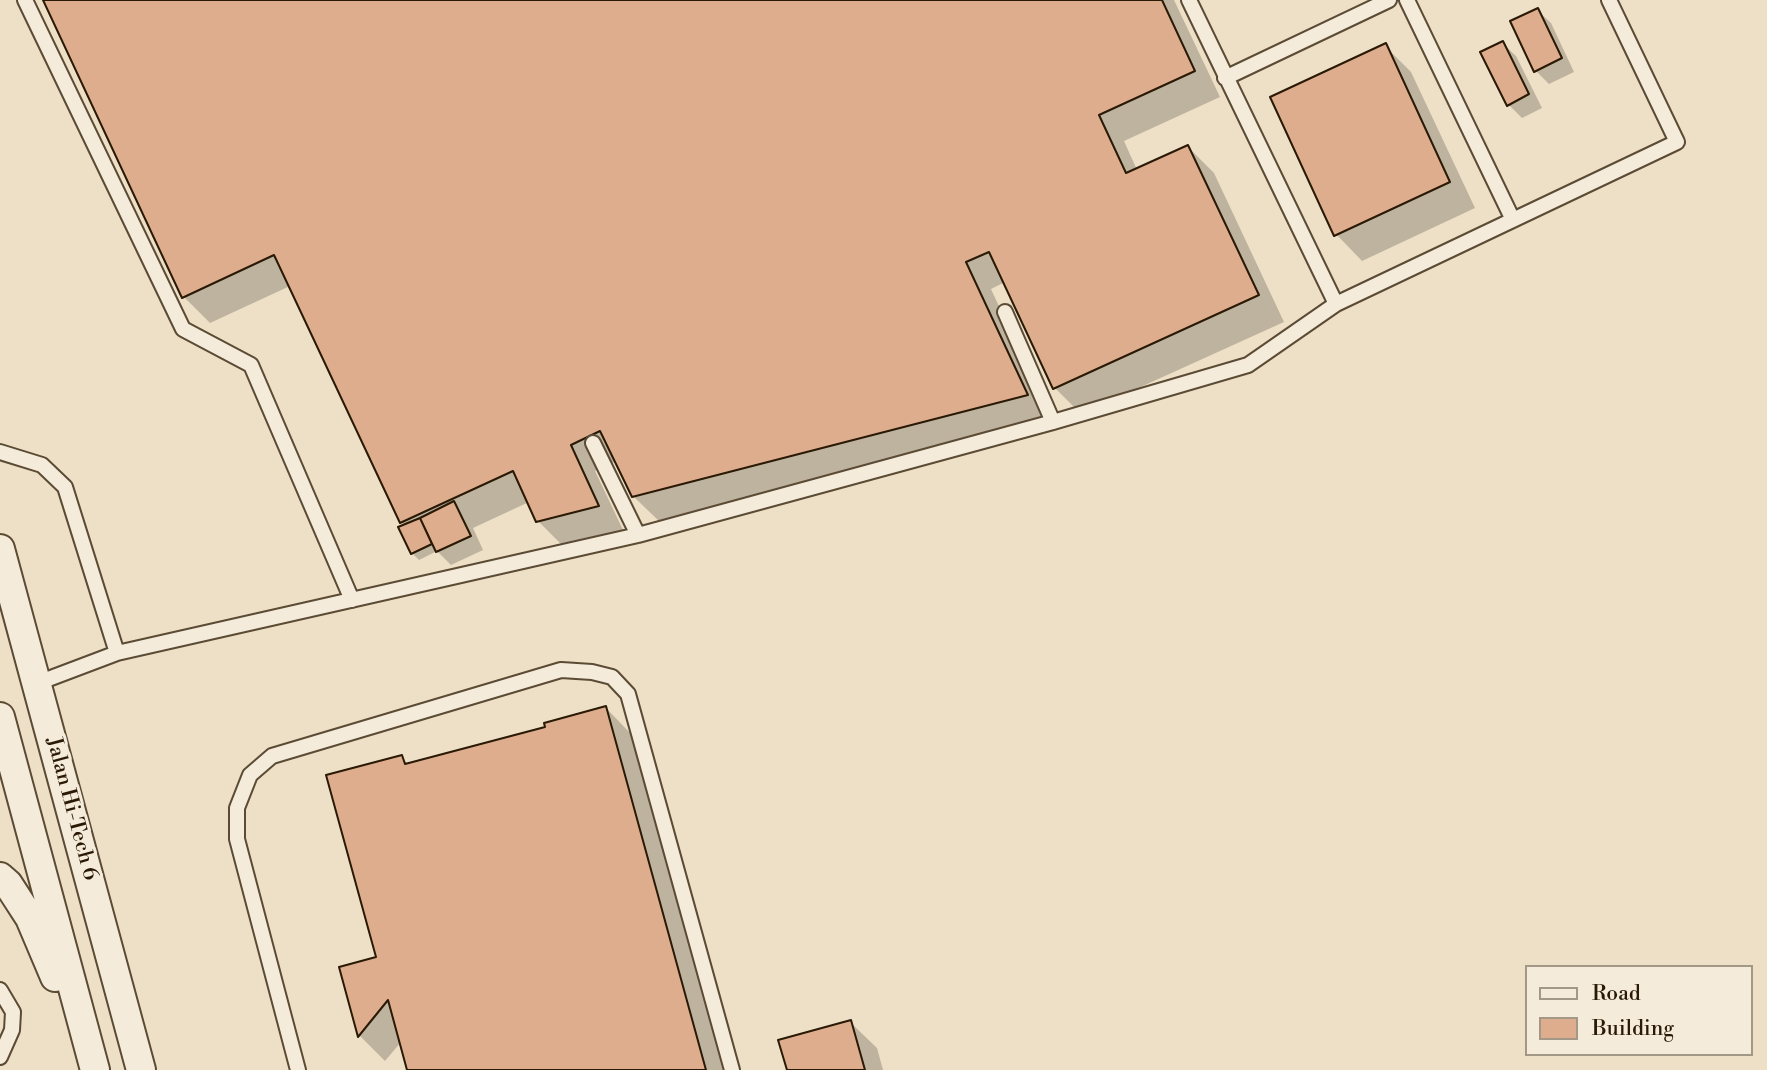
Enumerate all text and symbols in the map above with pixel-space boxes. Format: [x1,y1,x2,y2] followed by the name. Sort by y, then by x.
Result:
[40,735,102,883] street label: Jalan Hi-Tech 6
[1526,965,1753,1056] legend
[1592,981,1641,1007] text: Road
[1592,1016,1674,1042] text: Building

